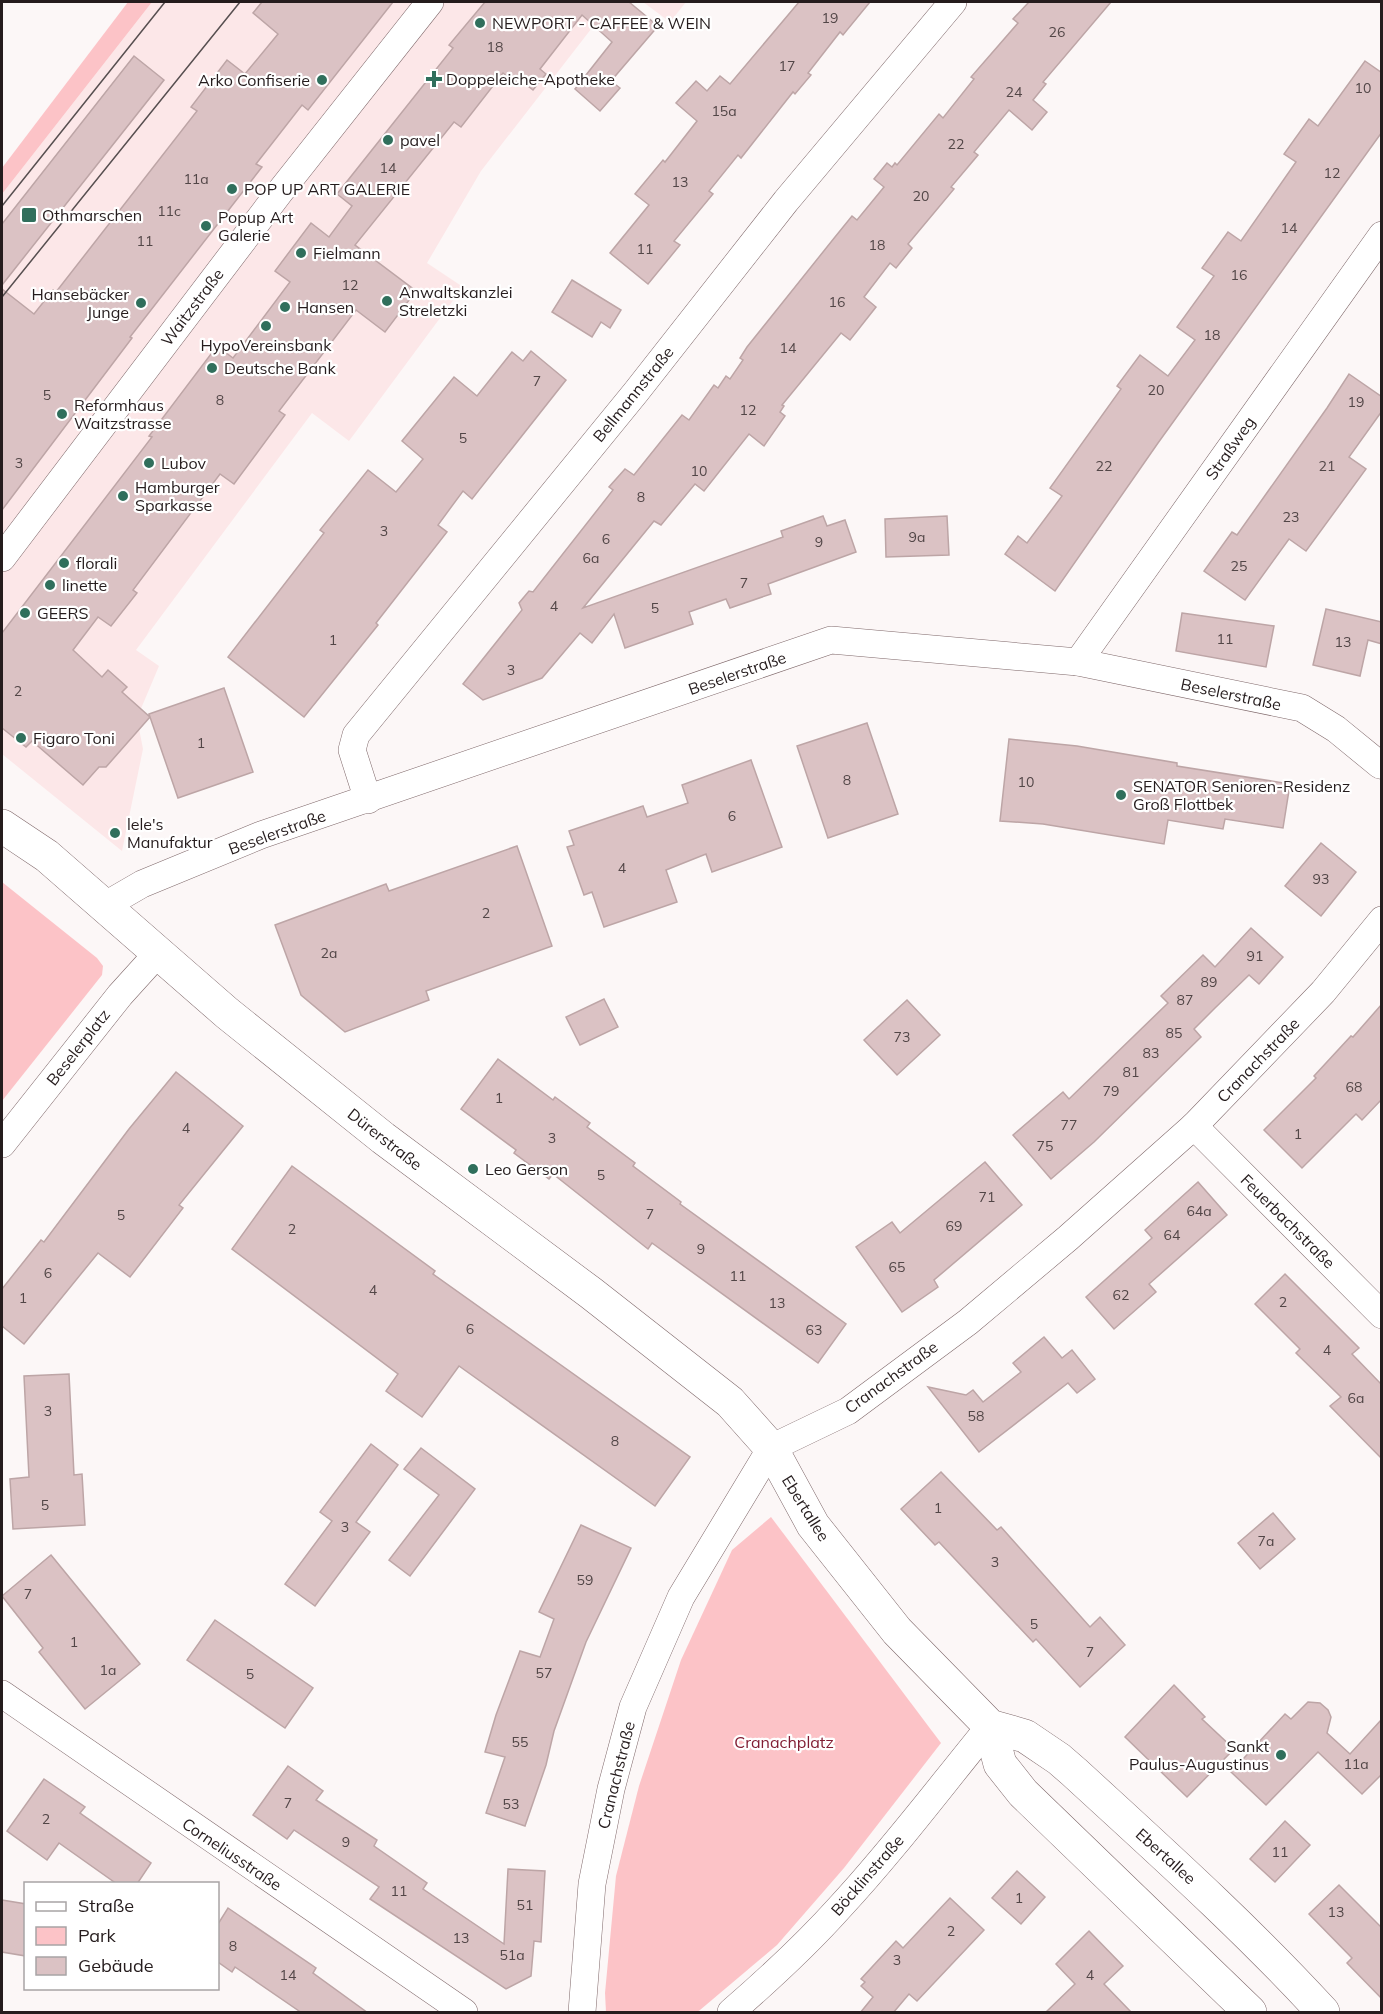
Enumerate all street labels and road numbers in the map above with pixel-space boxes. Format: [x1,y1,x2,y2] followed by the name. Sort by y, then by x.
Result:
[156,264,228,350] street label: Waitzstraße
[588,342,678,446] street label: Bellmannstraße
[1201,412,1259,484] street label: Straßweg
[685,647,789,699] street label: Beselerstraße
[1179,674,1283,714] street label: Beselerstraße
[226,805,328,859] street label: Beselerstraße
[42,1005,114,1089] street label: Beselerplatz
[1213,1013,1303,1107] street label: Cranachstraße
[344,1104,426,1174] street label: Dürerstraße
[1237,1170,1339,1272] street label: Feuerbachstraße
[841,1337,941,1417] street label: Cranachstraße
[778,1471,834,1545] street label: Ebertallee
[593,1719,639,1831] street label: Cranachstraße
[178,1813,286,1895] street label: Corneliusstraße
[1132,1824,1200,1888] street label: Ebertallee
[826,1830,908,1920] street label: Böcklinstraße

